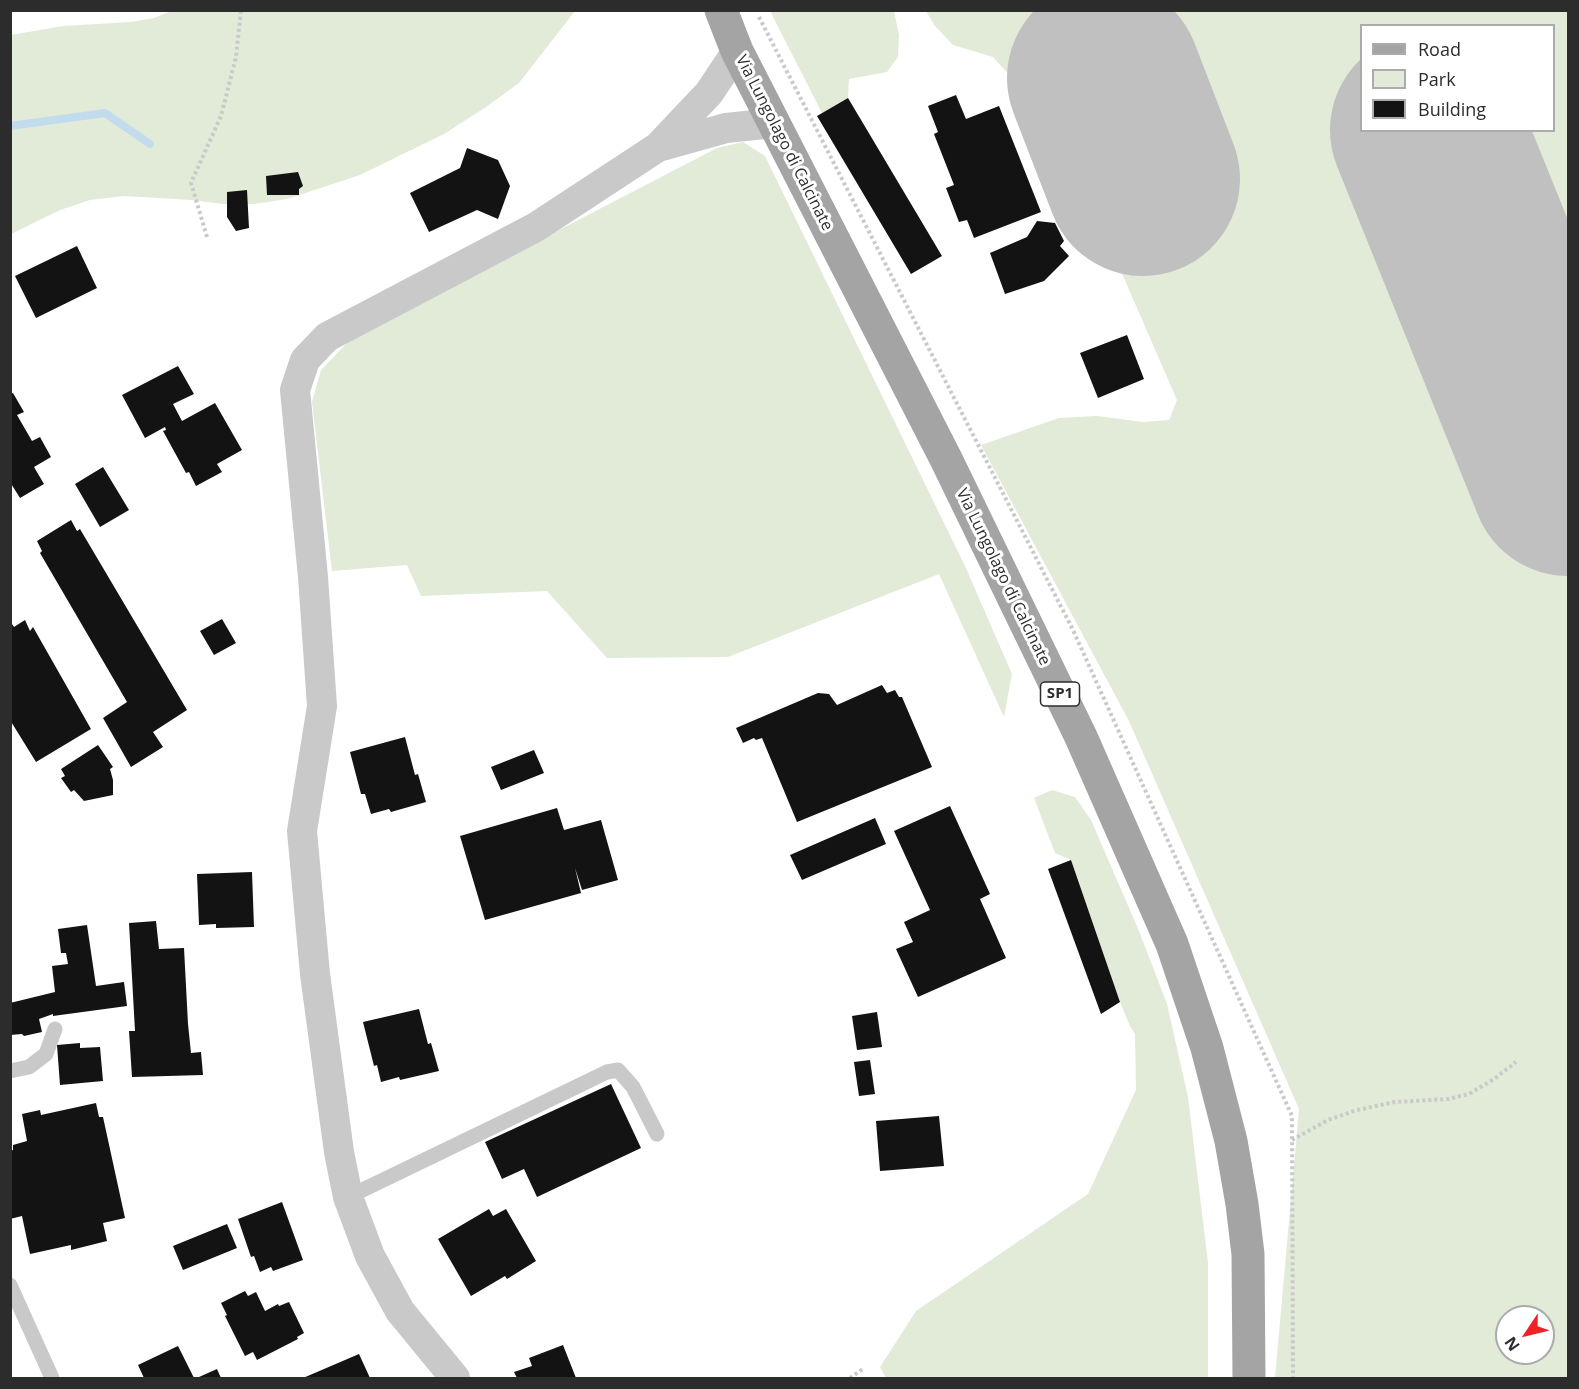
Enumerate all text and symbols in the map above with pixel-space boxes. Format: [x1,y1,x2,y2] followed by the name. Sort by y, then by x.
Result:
[1360,24,1555,132] legend
[1418,37,1461,61] text: Road
[731,52,837,234] street label: Via Lungolago di Calcinate
[1418,67,1456,91] text: Park
[1418,97,1486,121] text: Building
[952,485,1054,669] street label: Via Lungolago di Calcinate
[1040,682,1080,706] road number: SP1
[1495,1305,1555,1365] north arrow
[1499,1333,1525,1356] text: N

